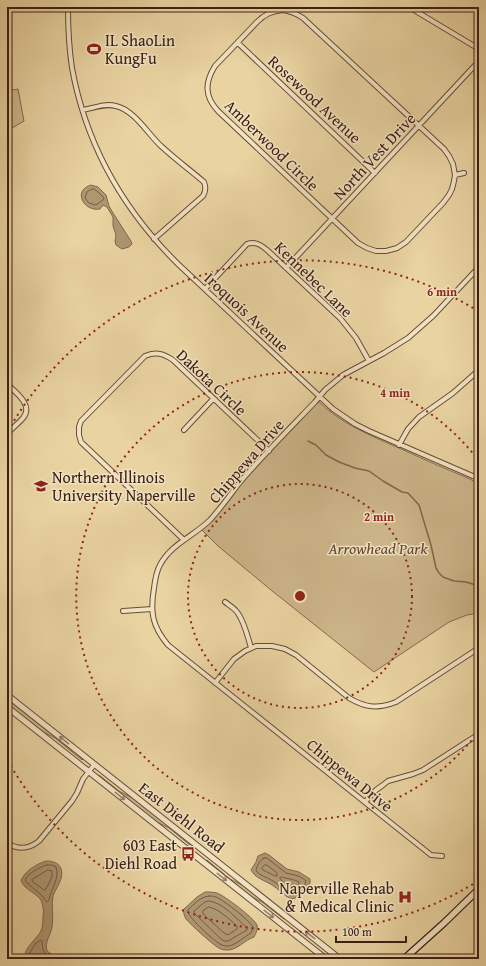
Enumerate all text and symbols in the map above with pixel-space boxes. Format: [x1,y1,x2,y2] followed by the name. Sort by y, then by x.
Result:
[105,28,175,70] place label: IL ShaoLin KungFu
[86,41,102,57] sports icon: IL ShaoLin KungFu
[263,49,367,149] street label: Rosewood Avenue
[219,94,325,196] street label: Amberwood Circle
[327,107,421,205] street label: North Vest Drive
[269,235,359,323] street label: Kennebec Lane
[199,266,295,358] street label: Iroquois Avenue
[427,283,457,300] text: 6 min
[171,343,253,421] street label: Dakota Circle
[380,384,410,401] text: 4 min
[202,413,290,509] street label: Chippewa Drive
[52,465,195,507] place label: Northern Illinois University Naperville
[33,478,49,494] school or university icon: Northern Illinois University Naperville
[364,508,394,525] text: 2 min
[327,536,428,560] park label: Arrowhead Park
[293,589,307,603] centre of rings
[302,733,398,817] street label: Chippewa Drive
[58,736,69,745] one-way arrow
[134,776,230,859] street label: East Diehl Road
[114,791,125,800] one-way arrow
[105,833,177,875] place label: 603 East Diehl Road
[180,846,196,862] bus stop icon: 603 East Diehl Road
[217,873,228,881] one-way arrow
[279,876,394,918] place label: Naperville Rehab & Medical Clinic
[397,889,413,905] hospital icon: Naperville Rehab & Medical Clinic
[263,909,274,918] one-way arrow
[336,918,406,944] scale bar
[342,923,372,940] text: 100 m
[304,930,315,939] one-way arrow

